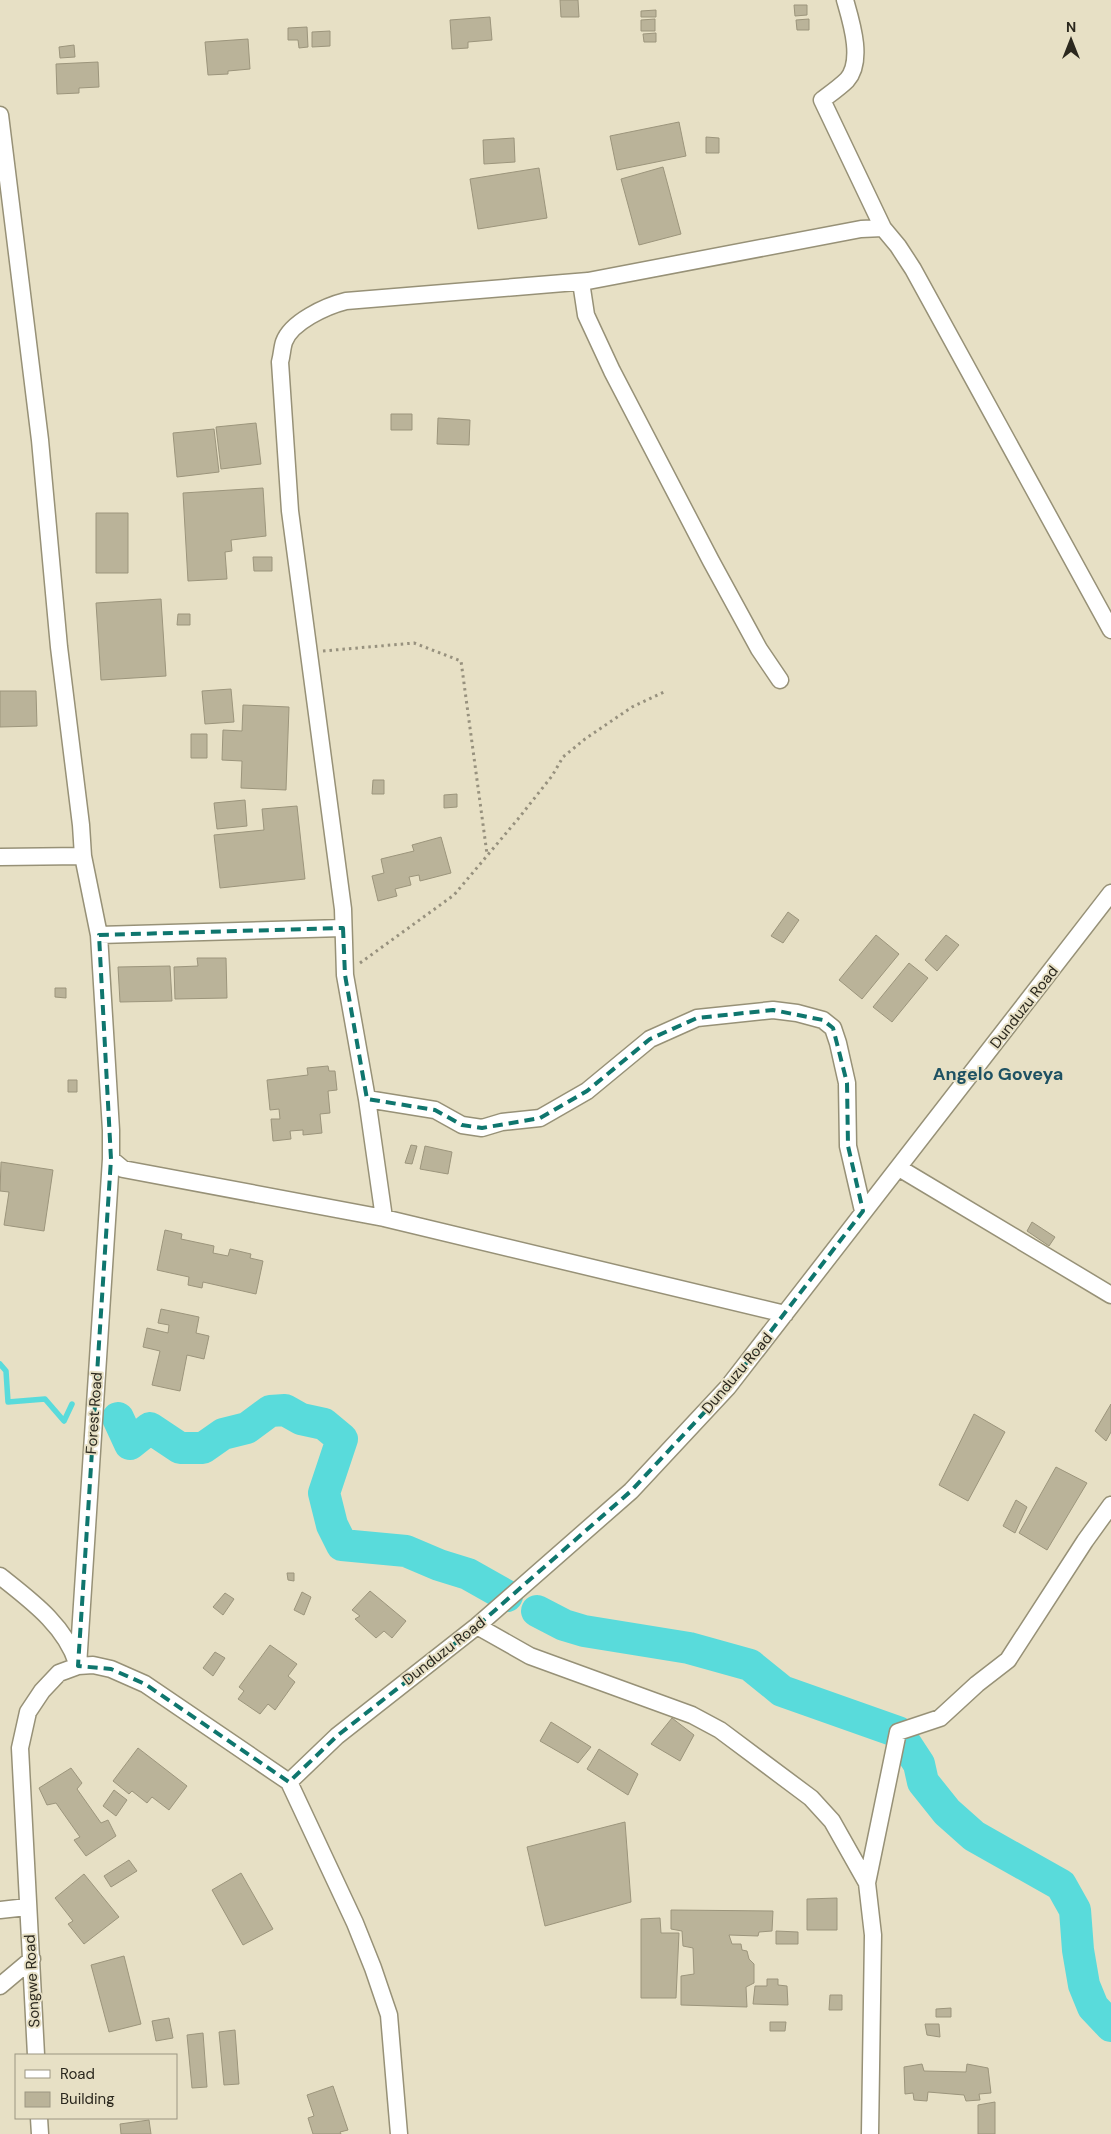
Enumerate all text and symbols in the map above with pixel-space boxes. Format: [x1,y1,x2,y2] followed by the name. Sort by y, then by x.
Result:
[1046,15,1096,65] north arrow
[1066,18,1076,36] text: N
[985,961,1063,1053] street label: Dunduzu Road
[933,1062,1063,1086] district label: Angelo Goveya
[697,1328,777,1418] street label: Dunduzu Road
[81,1371,107,1455] street label: Forest Road
[398,1612,490,1690] street label: Dunduzu Road
[20,1934,44,2028] street label: Songwe Road
[15,2054,178,2119] legend
[60,2064,95,2084] text: Road
[60,2089,115,2109] text: Building

